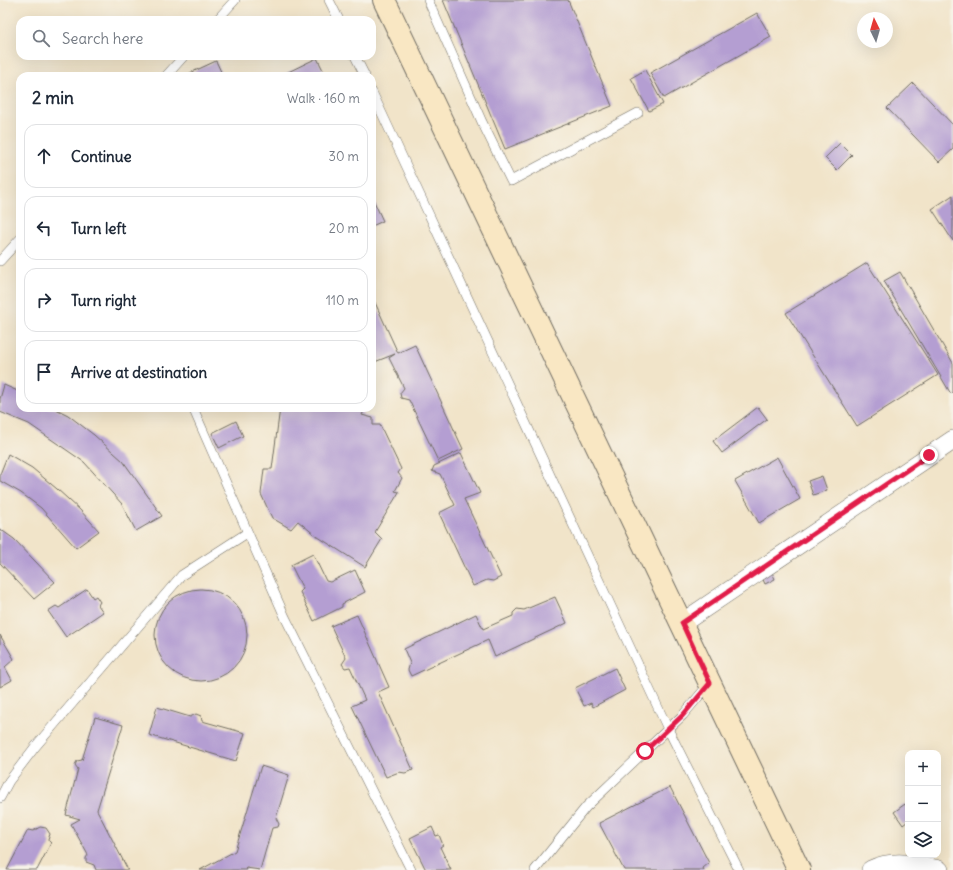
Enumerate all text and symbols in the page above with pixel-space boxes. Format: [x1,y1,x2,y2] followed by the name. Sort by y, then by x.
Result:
[857,12,893,48] north arrow
[16,16,376,60] search box
[30,27,52,49] icon: search
[62,29,143,48] text: Search here
[32,87,74,109] text: 2 min
[287,90,360,107] text: Walk · 160 m
[33,145,55,167] icon: ahead
[71,147,132,166] text: Continue
[329,148,359,165] text: 30 m
[33,217,55,239] icon: left
[71,219,126,238] text: Turn left
[329,220,359,237] text: 20 m
[33,289,55,311] icon: right
[71,291,136,310] text: Turn right
[326,292,359,309] text: 110 m
[33,361,55,383] icon: arrive
[71,363,207,382] text: Arrive at destination
[920,446,938,464] route end
[636,742,654,760] route start
[905,750,941,858] map controls
[905,750,941,786] button: +
[905,786,941,822] button: −
[905,822,941,858] button: layers

